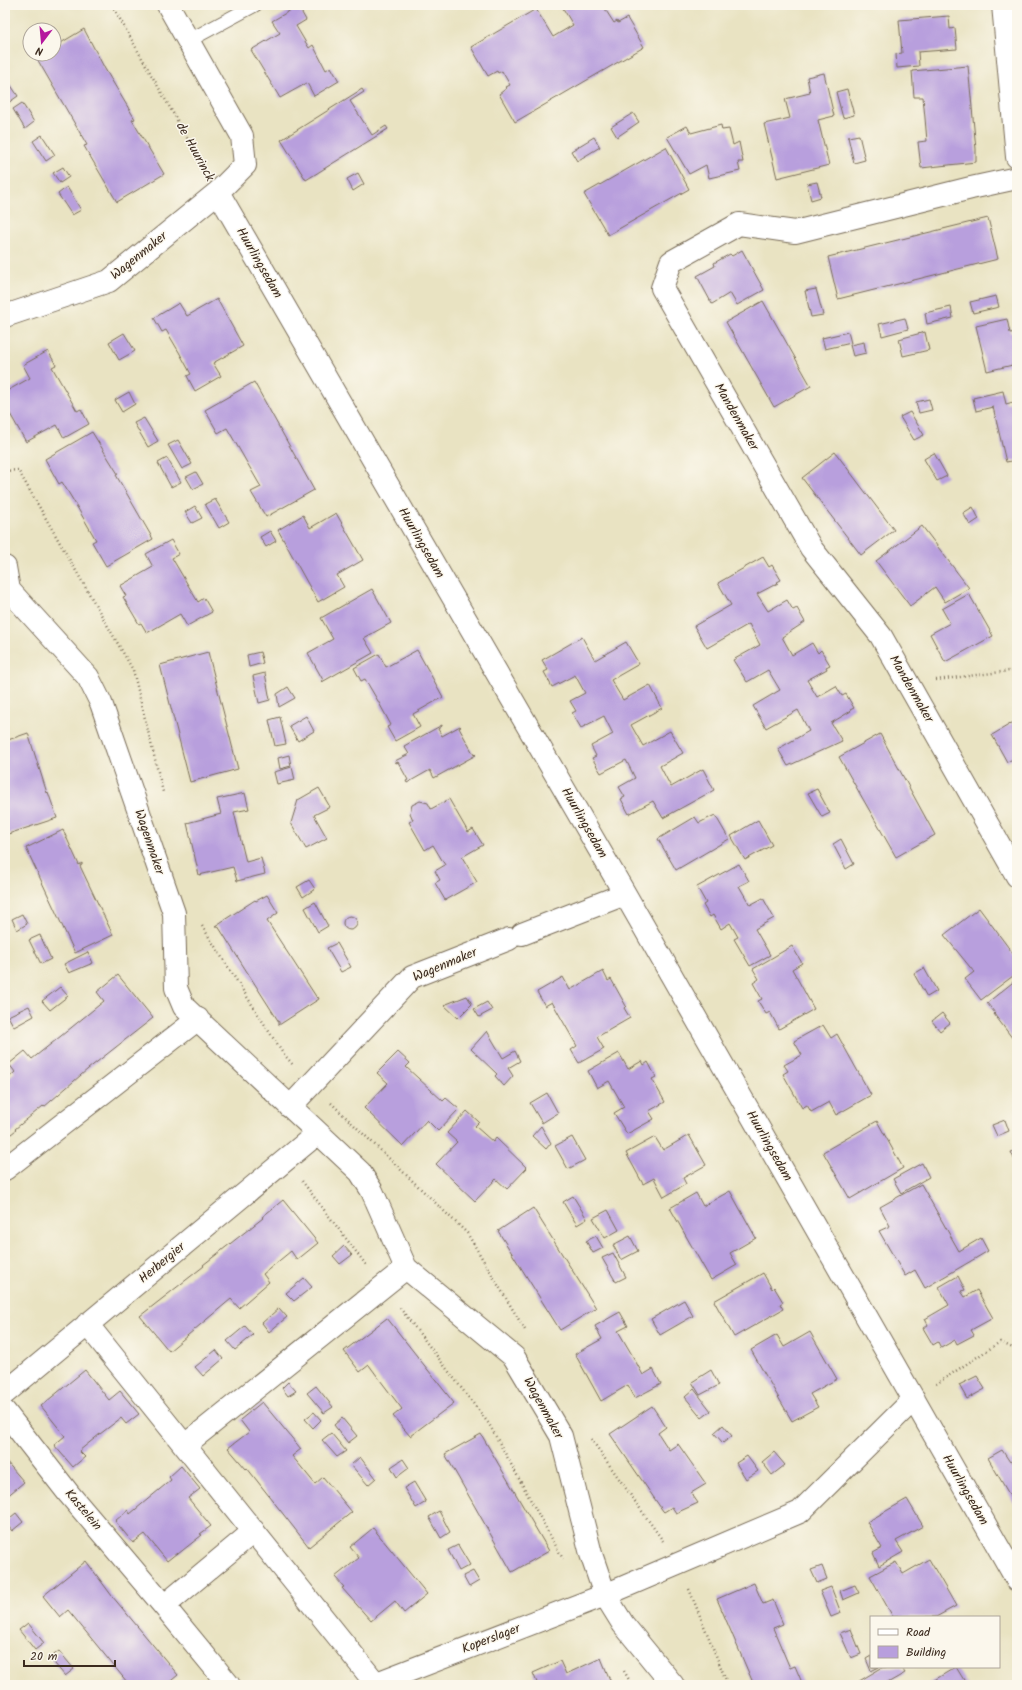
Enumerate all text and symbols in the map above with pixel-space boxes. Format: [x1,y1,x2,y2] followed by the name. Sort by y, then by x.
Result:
[22,22,62,62] north arrow
[34,41,45,60] text: N
[170,118,220,186] street label: de Huurinck
[230,223,288,303] street label: Huurlingsedam
[106,226,173,286] street label: Wagenmaker
[708,379,764,455] street label: Mandenmaker
[392,503,450,583] street label: Huurlingsedam
[883,651,939,727] street label: Mandenmaker
[555,783,613,863] street label: Huurlingsedam
[128,806,170,878] street label: Wagenmaker
[410,942,481,988] street label: Wagenmaker
[740,1106,798,1186] street label: Huurlingsedam
[134,1237,190,1289] street label: Herbergier
[517,1373,569,1443] street label: Wagenmaker
[936,1450,994,1530] street label: Huurlingsedam
[59,1484,107,1536] street label: Kastelein
[870,1616,1000,1668] legend
[459,1618,524,1660] street label: Koperslager
[906,1623,931,1642] text: Road
[24,1642,115,1668] scale bar
[906,1643,946,1662] text: Building
[30,1647,58,1666] text: 20 m

